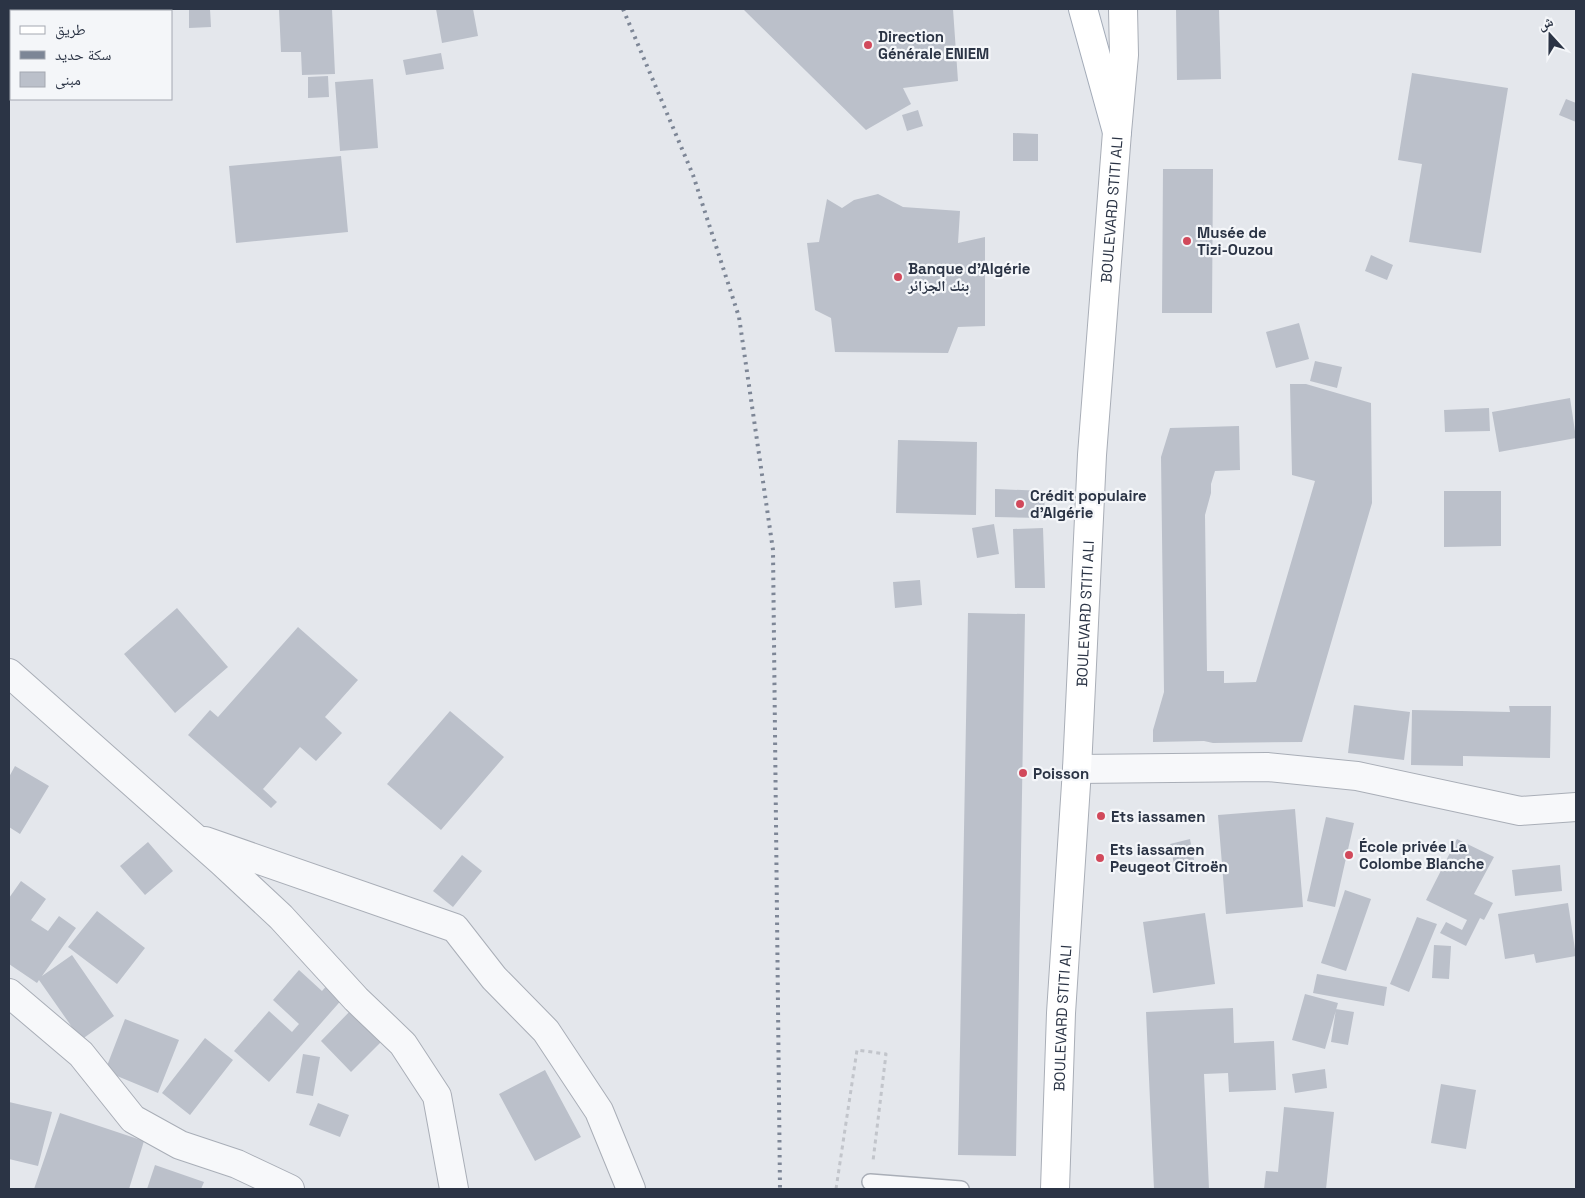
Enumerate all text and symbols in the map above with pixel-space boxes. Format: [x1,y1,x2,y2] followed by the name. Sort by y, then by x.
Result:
[10,10,172,100] legend
[1525,10,1575,60] north arrow
[1535,12,1556,34] text: ش
[55,20,86,40] text: طريق
[878,27,989,63] place label: Direction Générale ENIEM
[862,39,874,51] marker: Direction Générale ENIEM
[55,45,111,64] text: سكة حديد
[55,70,81,90] text: مبنى
[1096,136,1126,284] street label: BOULEVARD STITI ALI
[1197,223,1273,259] place label: Musée de Tizi-Ouzou
[1181,235,1193,247] marker: Musée de Tizi-Ouzou
[907,259,1031,295] place label: Banque d'Algérie بنك الجزائر
[892,271,904,283] marker: Banque d'Algérie بنك الجزائر
[1030,486,1147,522] place label: Crédit populaire d'Algérie
[1014,498,1026,510] marker: Crédit populaire d'Algérie
[1071,540,1097,687] street label: BOULEVARD STITI ALI
[1033,764,1089,783] place label: Poisson
[1017,767,1029,779] marker: Poisson
[1111,807,1205,826] place label: Ets iassamen
[1095,810,1107,822] marker: Ets iassamen
[1359,837,1485,873] place label: École privée La Colombe Blanche
[1110,840,1228,876] place label: Ets iassamen Peugeot Citroën
[1343,849,1355,861] marker: École privée La Colombe Blanche
[1094,852,1106,864] marker: Ets iassamen Peugeot Citroën
[1049,944,1075,1092] street label: BOULEVARD STITI ALI

